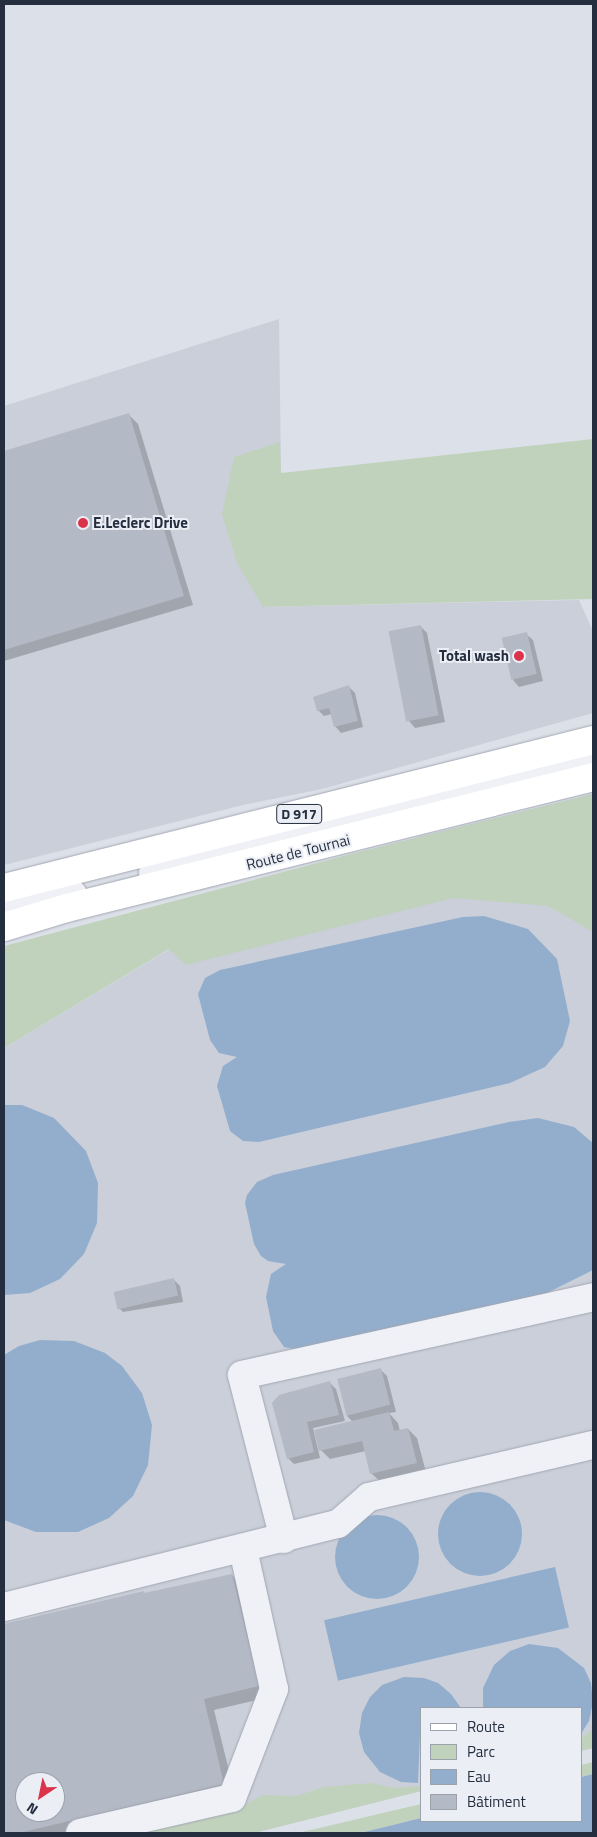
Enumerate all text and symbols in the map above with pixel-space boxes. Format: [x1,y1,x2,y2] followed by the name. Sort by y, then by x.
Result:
[93,514,188,532] place label: E.Leclerc Drive
[77,517,89,529] marker: E.Leclerc Drive
[439,647,509,665] place label: Total wash
[513,650,525,662] marker: Total wash
[275,802,323,826] road number: D 917
[244,830,352,874] street label: Route de Tournai
[420,1707,582,1822] legend
[467,1715,505,1738] text: Route
[467,1740,495,1763] text: Parc
[467,1765,491,1788] text: Eau
[15,1772,65,1822] north arrow
[467,1790,526,1813] text: Bâtiment
[22,1798,42,1820] text: N

